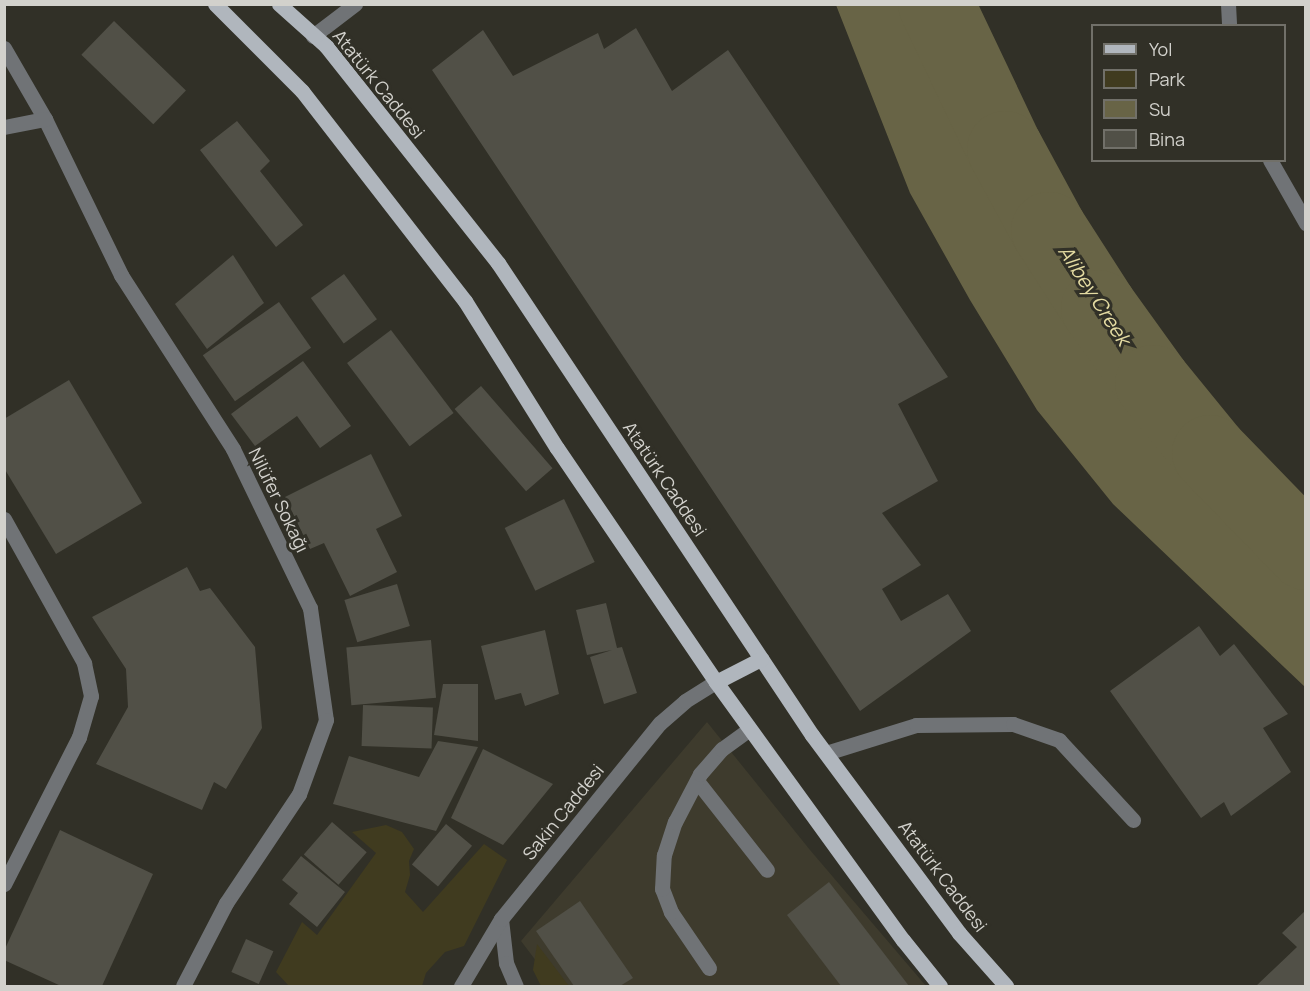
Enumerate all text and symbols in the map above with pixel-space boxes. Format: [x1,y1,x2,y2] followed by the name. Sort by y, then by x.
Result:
[1091,24,1286,162] legend
[329,25,429,143] street label: Atatürk Caddesi
[1149,37,1172,61] text: Yol
[1149,67,1185,91] text: Park
[1149,97,1171,121] text: Su
[1149,127,1185,151] text: Bina
[1054,240,1136,350] water label: Alibey Creek
[619,418,711,540] street label: Atatürk Caddesi
[244,444,314,556] street label: Nilüfer Sokağı
[518,760,608,864] street label: Sakin Caddesi
[894,816,992,936] street label: Atatürk Caddesi

